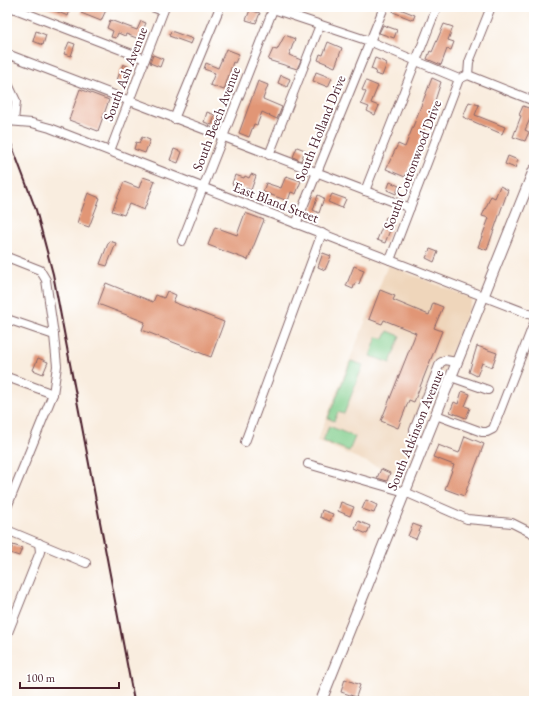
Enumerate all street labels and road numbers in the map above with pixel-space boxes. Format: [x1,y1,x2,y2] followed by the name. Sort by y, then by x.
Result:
[99,24,151,124] street label: South Ash Avenue
[188,64,244,174] street label: South Beech Avenue
[291,72,350,184] street label: South Holland Drive
[379,97,445,233] street label: South Cottonwood Drive
[231,177,322,227] street label: East Bland Street
[383,367,448,493] street label: South Atkinson Avenue

